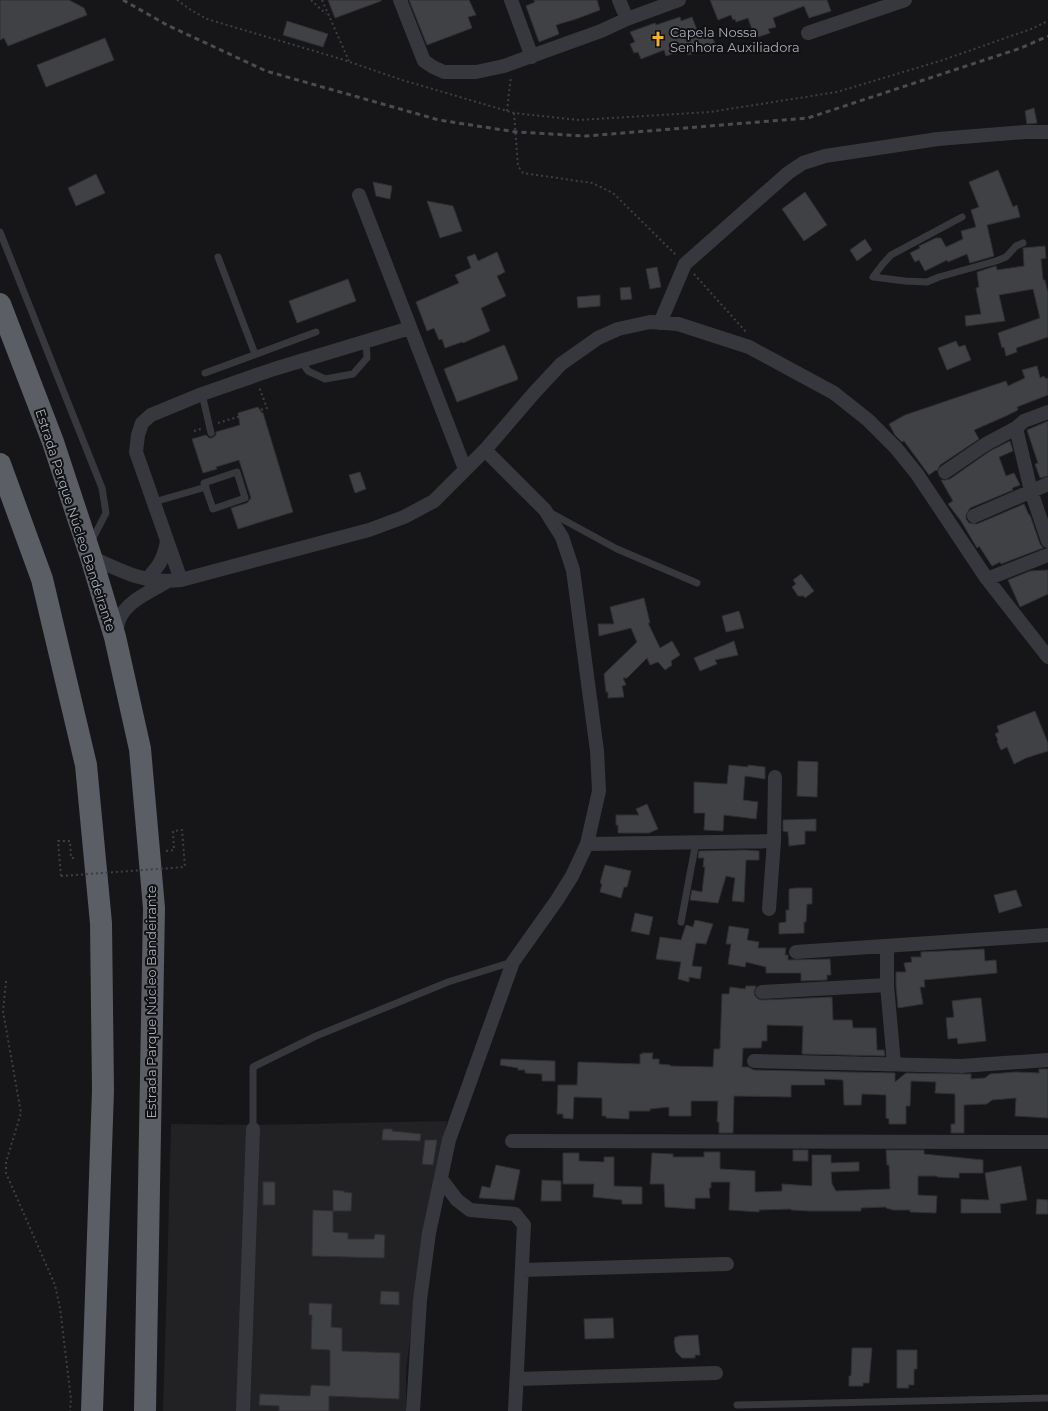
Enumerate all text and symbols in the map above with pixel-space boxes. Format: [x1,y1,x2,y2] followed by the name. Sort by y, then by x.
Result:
[670,24,800,55] place label: Capela Nossa Senhora Auxiliadora
[649,30,667,48] church icon: Capela Nossa Senhora Auxiliadora
[32,407,120,633] street label: Estrada Parque Núcleo Bandeirante
[143,885,159,1119] street label: Estrada Parque Núcleo Bandeirante

